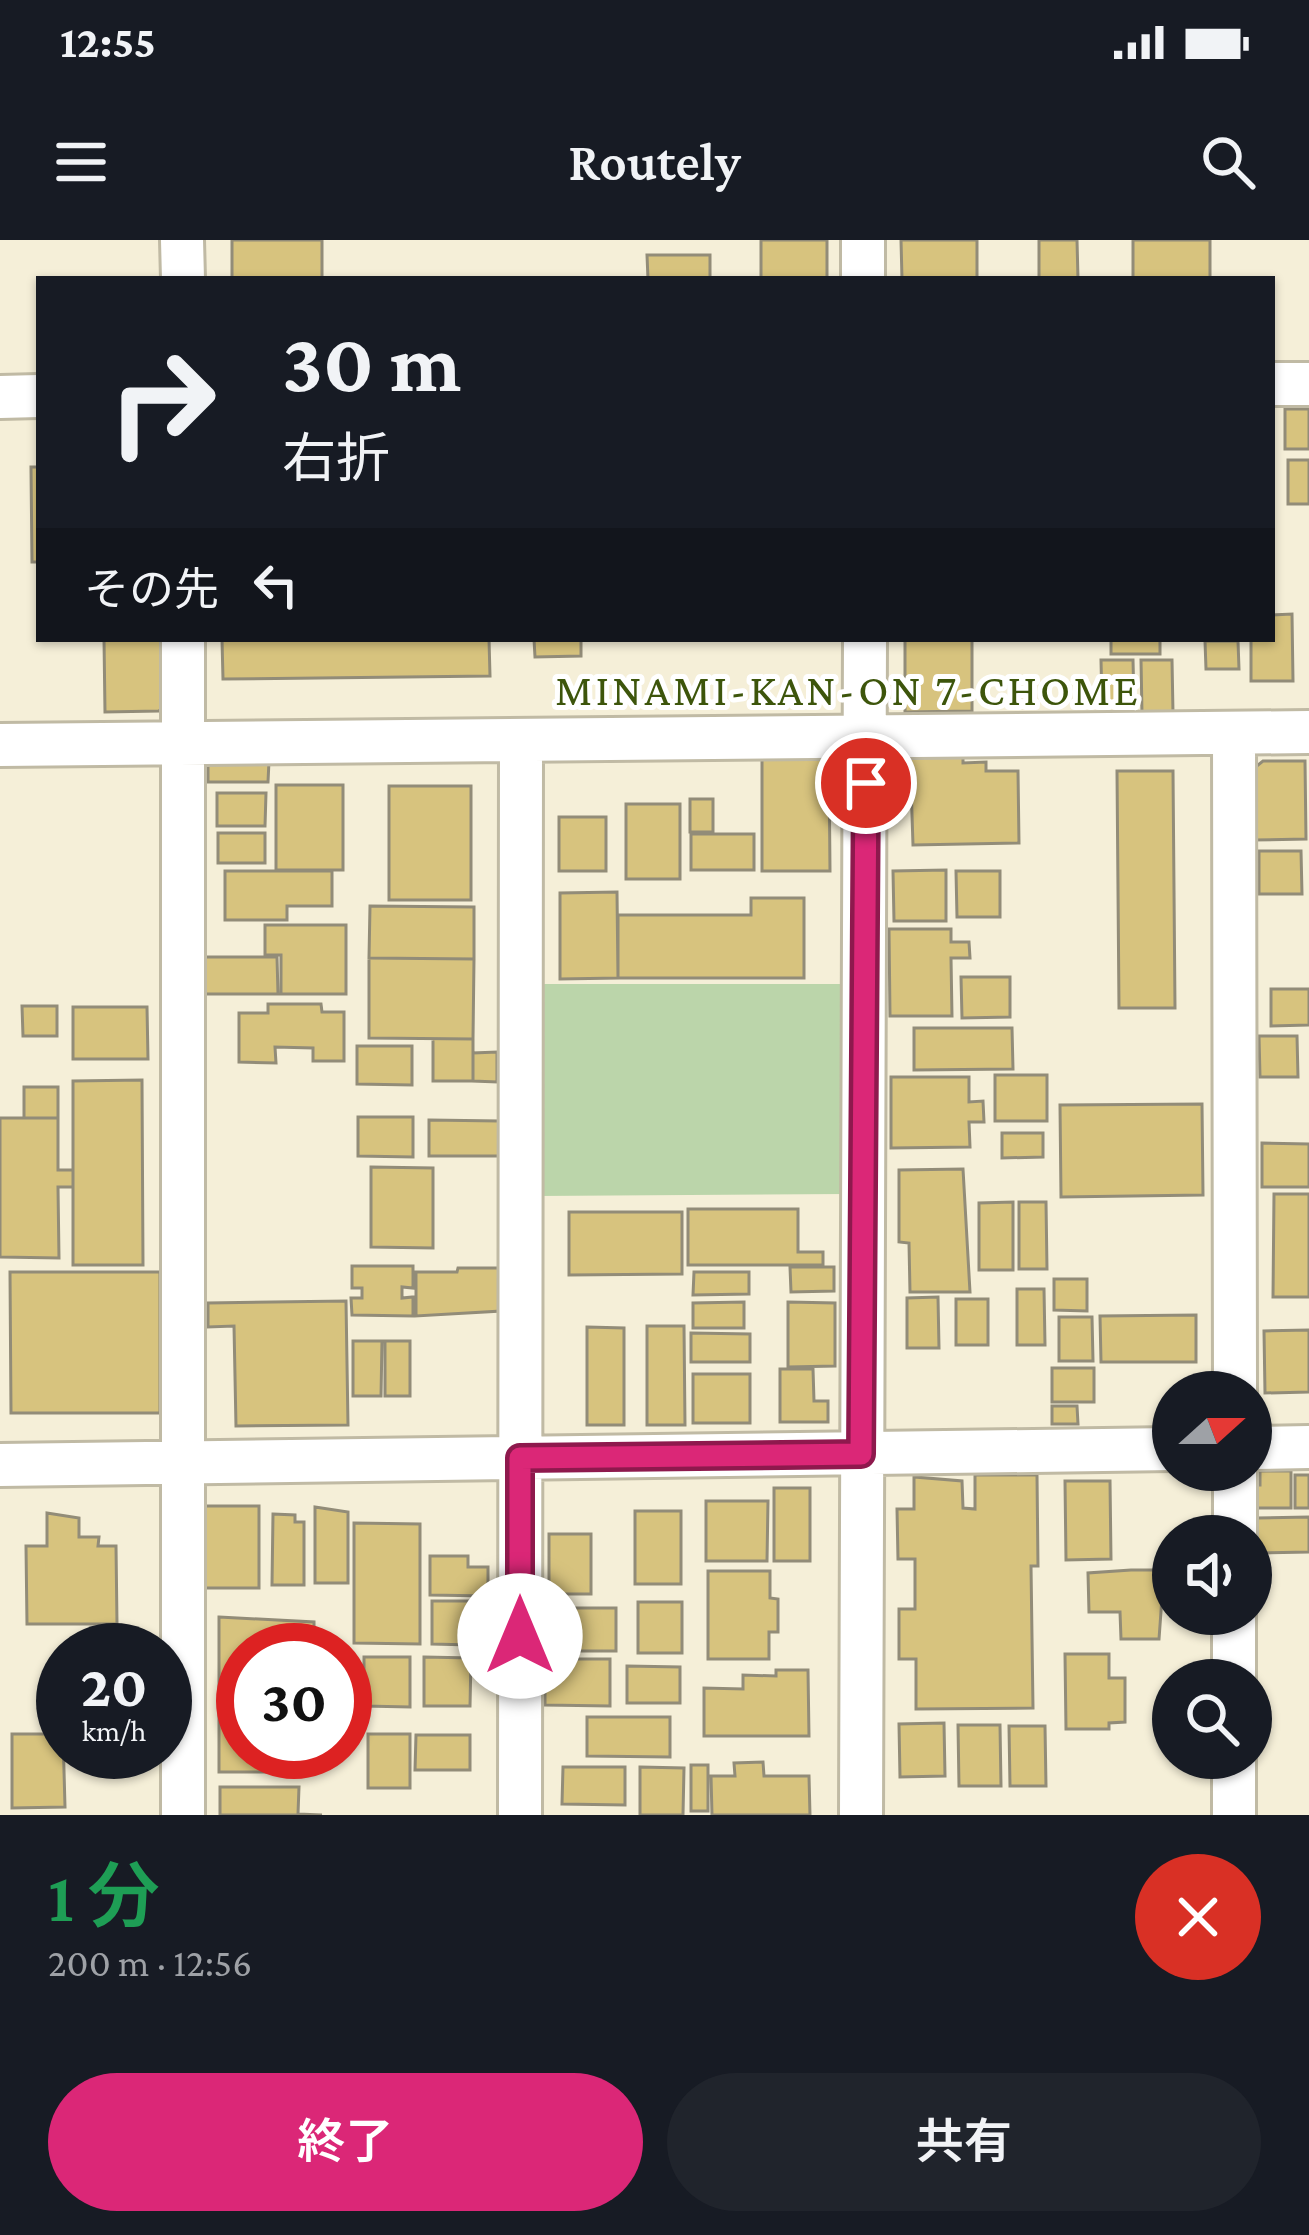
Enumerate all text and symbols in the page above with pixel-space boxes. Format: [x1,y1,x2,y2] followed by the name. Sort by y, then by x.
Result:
[60,17,156,67] text: 12:55
[48,129,114,195] icon: menu
[1195,129,1261,195] icon: search
[568,132,741,192] text: Routely
[282,316,461,409] text: 30 m
[84,324,240,480] icon: right
[282,429,390,489] text: 右折
[243,552,309,618] icon: left
[84,565,219,615] text: その先
[555,665,1141,715] district label: MINAMI-KAN-ON 7-CHOME
[815,732,917,834] pin
[833,750,899,816] icon: arrive
[1152,1371,1272,1491] north arrow
[1152,1371,1272,1779] map controls
[1152,1515,1272,1635] button: sound
[457,1573,583,1699] position arrow
[216,1623,372,1779] speed limit sign: 30
[80,1652,148,1719] text: 20
[1152,1659,1272,1779] button: search
[82,1714,146,1747] text: km/h
[1135,1854,1261,1980] button: close
[48,1856,159,1936] text: 1 分
[48,1941,252,1984] text: 200 m · 12:56
[48,2073,643,2211] button: 終了
[667,2073,1261,2211] button: 共有

